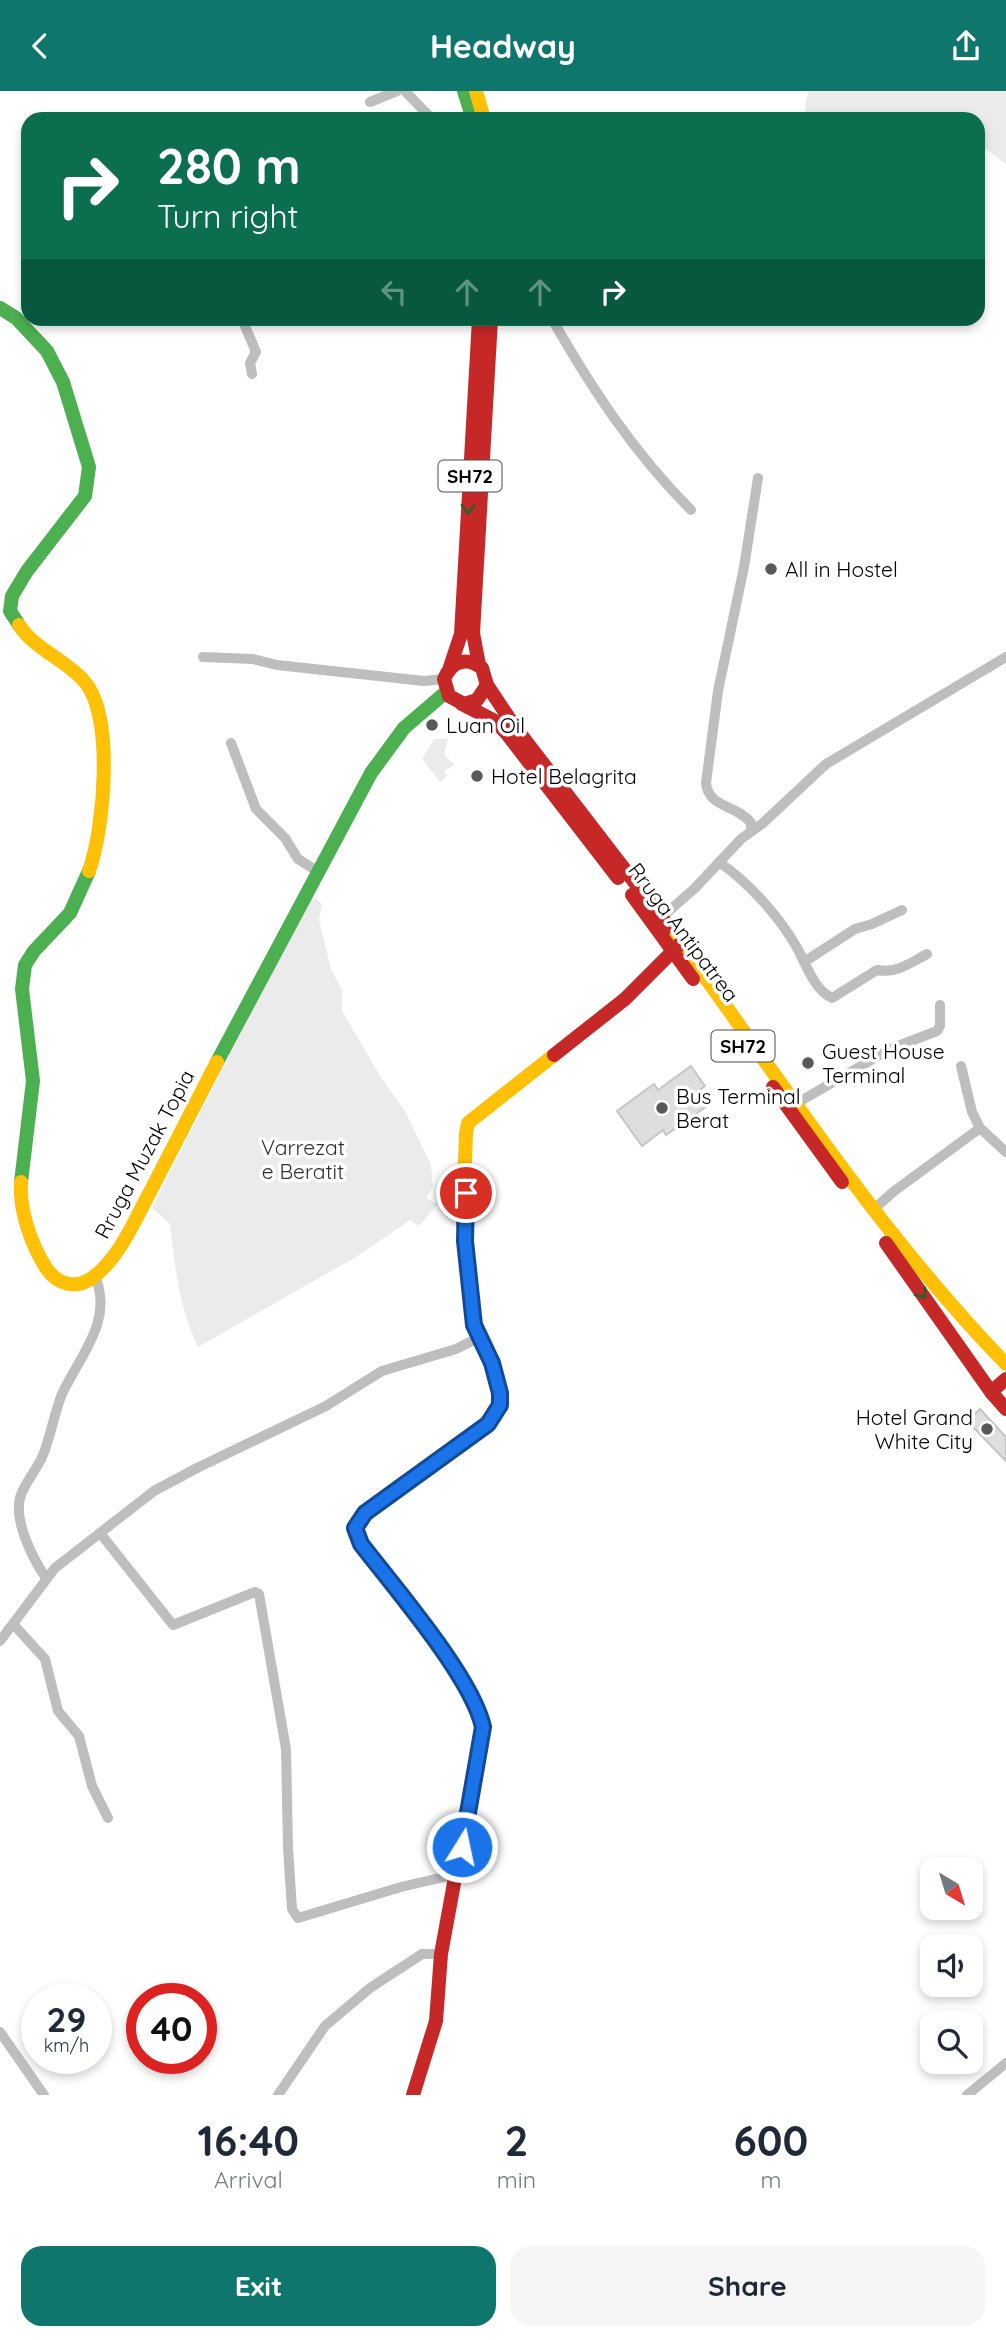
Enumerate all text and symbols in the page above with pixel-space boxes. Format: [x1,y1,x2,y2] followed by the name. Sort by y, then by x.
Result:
[430,26,576,66] text: Headway
[21,27,59,65] icon: back
[947,27,985,65] icon: share
[157,135,301,196] text: 280 m
[42,140,133,231] icon: right
[157,196,298,236] text: Turn right
[375,273,413,311] icon: left
[448,273,486,311] icon: ahead
[521,273,559,311] icon: ahead
[594,273,632,311] icon: right
[438,461,502,491] road number: SH72
[461,504,476,515] one-way arrow
[785,556,898,582] place label: All in Hostel
[763,561,779,577] marker: All in Hostel
[446,712,525,738] place label: Luan Oil
[424,717,440,733] marker: Luan Oil
[491,763,637,789] place label: Hotel Belagrita
[469,768,485,784] marker: Hotel Belagrita
[623,857,745,1007] street label: Rruga Antipatrea
[712,1030,774,1061] road number: SH72
[822,1038,945,1088] place label: Guest House Terminal
[800,1055,816,1071] marker: Guest House Terminal
[89,1065,199,1243] street label: Rruga Muzak Topia
[676,1083,801,1133] place label: Bus Terminal Berat
[654,1100,670,1116] marker: Bus Terminal Berat
[261,1134,345,1184] park label: Varrezat e Beratit
[436,1163,496,1223] pin
[447,1174,485,1212] icon: arrive
[914,1286,926,1298] one-way arrow
[856,1404,973,1454] place label: Hotel Grand White City
[979,1421,995,1437] marker: Hotel Grand White City
[425,1810,499,1884] position arrow
[920,1857,984,1920] north arrow
[920,1857,983,2074] map controls
[920,1934,983,1997] button: sound
[126,1983,217,2074] speed limit sign: 40
[47,1997,86,2041] text: 29
[920,2011,983,2074] button: search
[44,2034,89,2057] text: km/h
[198,2114,299,2167] text: 16:40
[504,2114,528,2167] text: 2
[734,2114,808,2167] text: 600
[214,2165,283,2194] text: Arrival
[497,2165,536,2194] text: min
[760,2165,781,2194] text: m
[21,2246,496,2326] button: Exit
[510,2246,985,2326] button: Share

